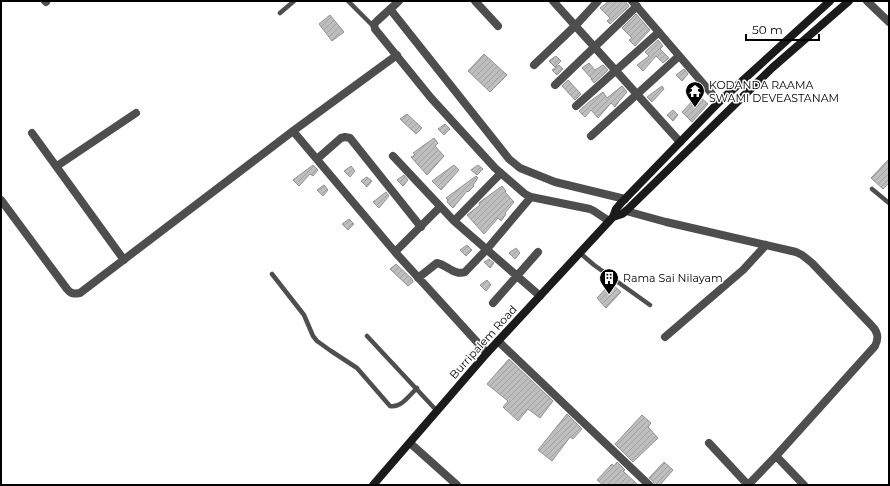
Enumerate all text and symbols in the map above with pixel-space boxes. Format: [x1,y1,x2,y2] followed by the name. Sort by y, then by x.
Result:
[746,16,819,42] scale bar
[752,22,783,37] text: 50 m
[709,78,839,105] place label: KODANDA RAAMA SWAMI DEVEASTANAM
[684,80,706,108] temple icon: KODANDA RAAMA SWAMI DEVEASTANAM
[598,267,620,295] building icon: Rama Sai Nilayam
[623,271,723,285] place label: Rama Sai Nilayam
[446,302,520,382] street label: Burripalem Road

